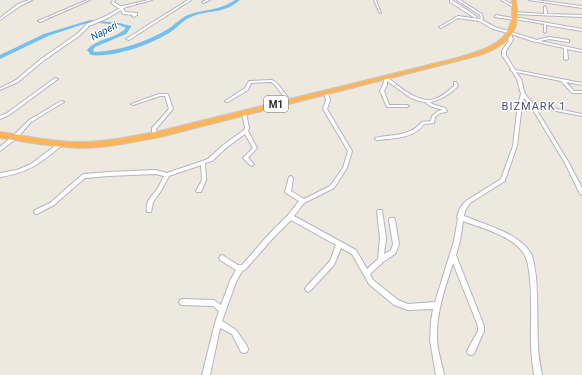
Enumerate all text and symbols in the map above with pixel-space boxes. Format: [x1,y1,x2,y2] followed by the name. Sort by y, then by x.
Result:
[89,19,120,43] water label: Naperi
[264,96,288,112] road number: M1
[502,100,566,113] district label: BIZMARK 1

